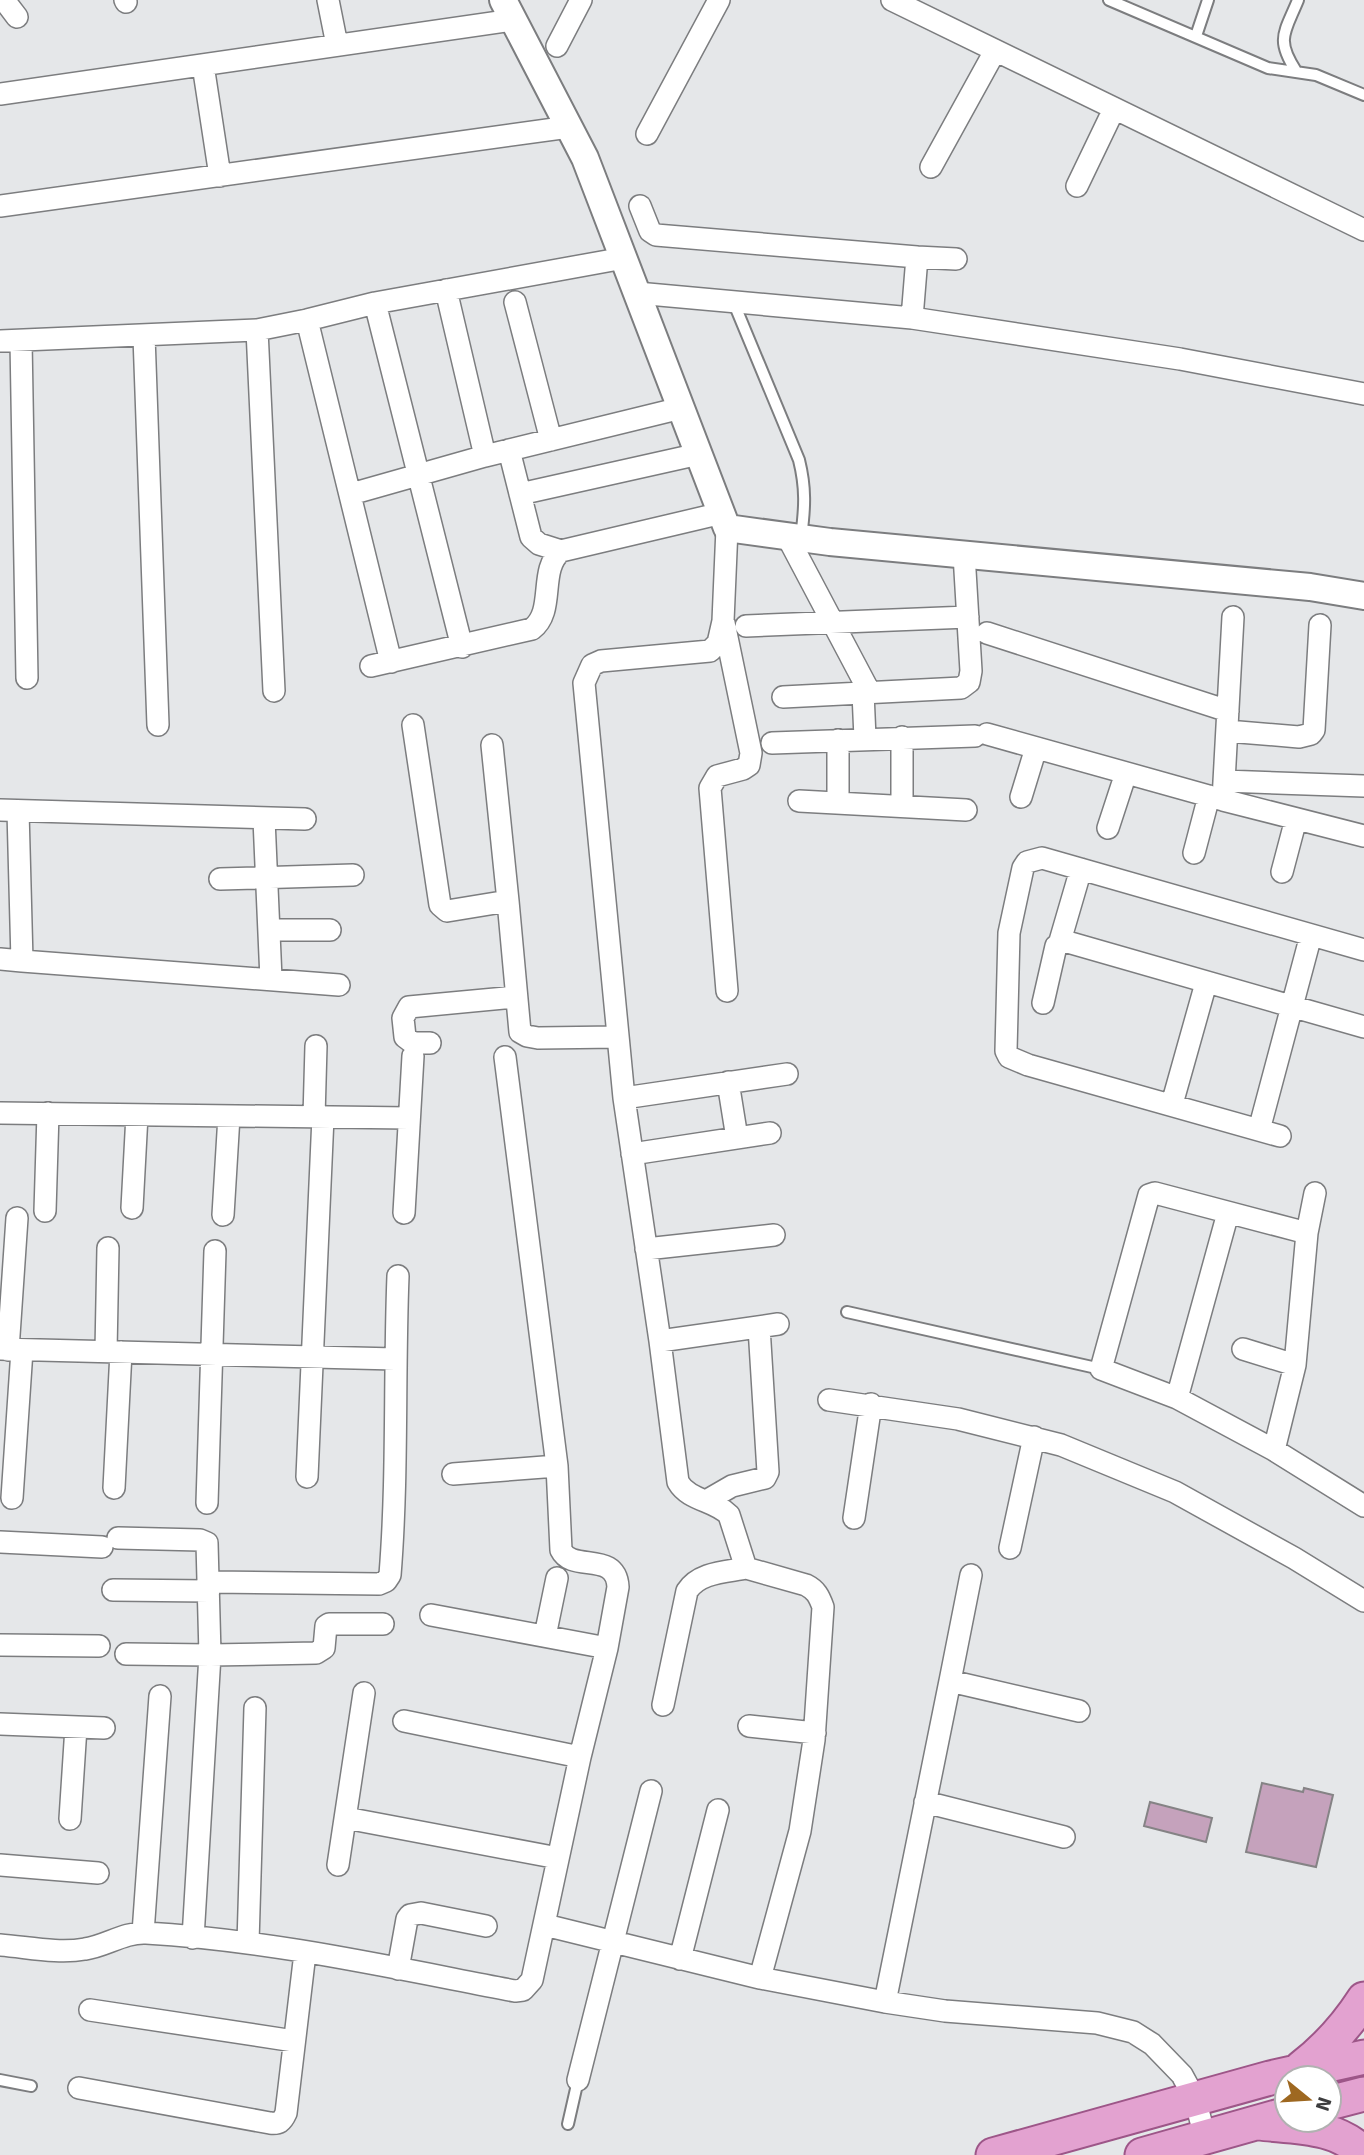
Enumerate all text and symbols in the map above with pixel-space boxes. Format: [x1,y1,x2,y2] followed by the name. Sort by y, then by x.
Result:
[1273,2064,1343,2134] north arrow
[1310,2094,1337,2114] text: N

